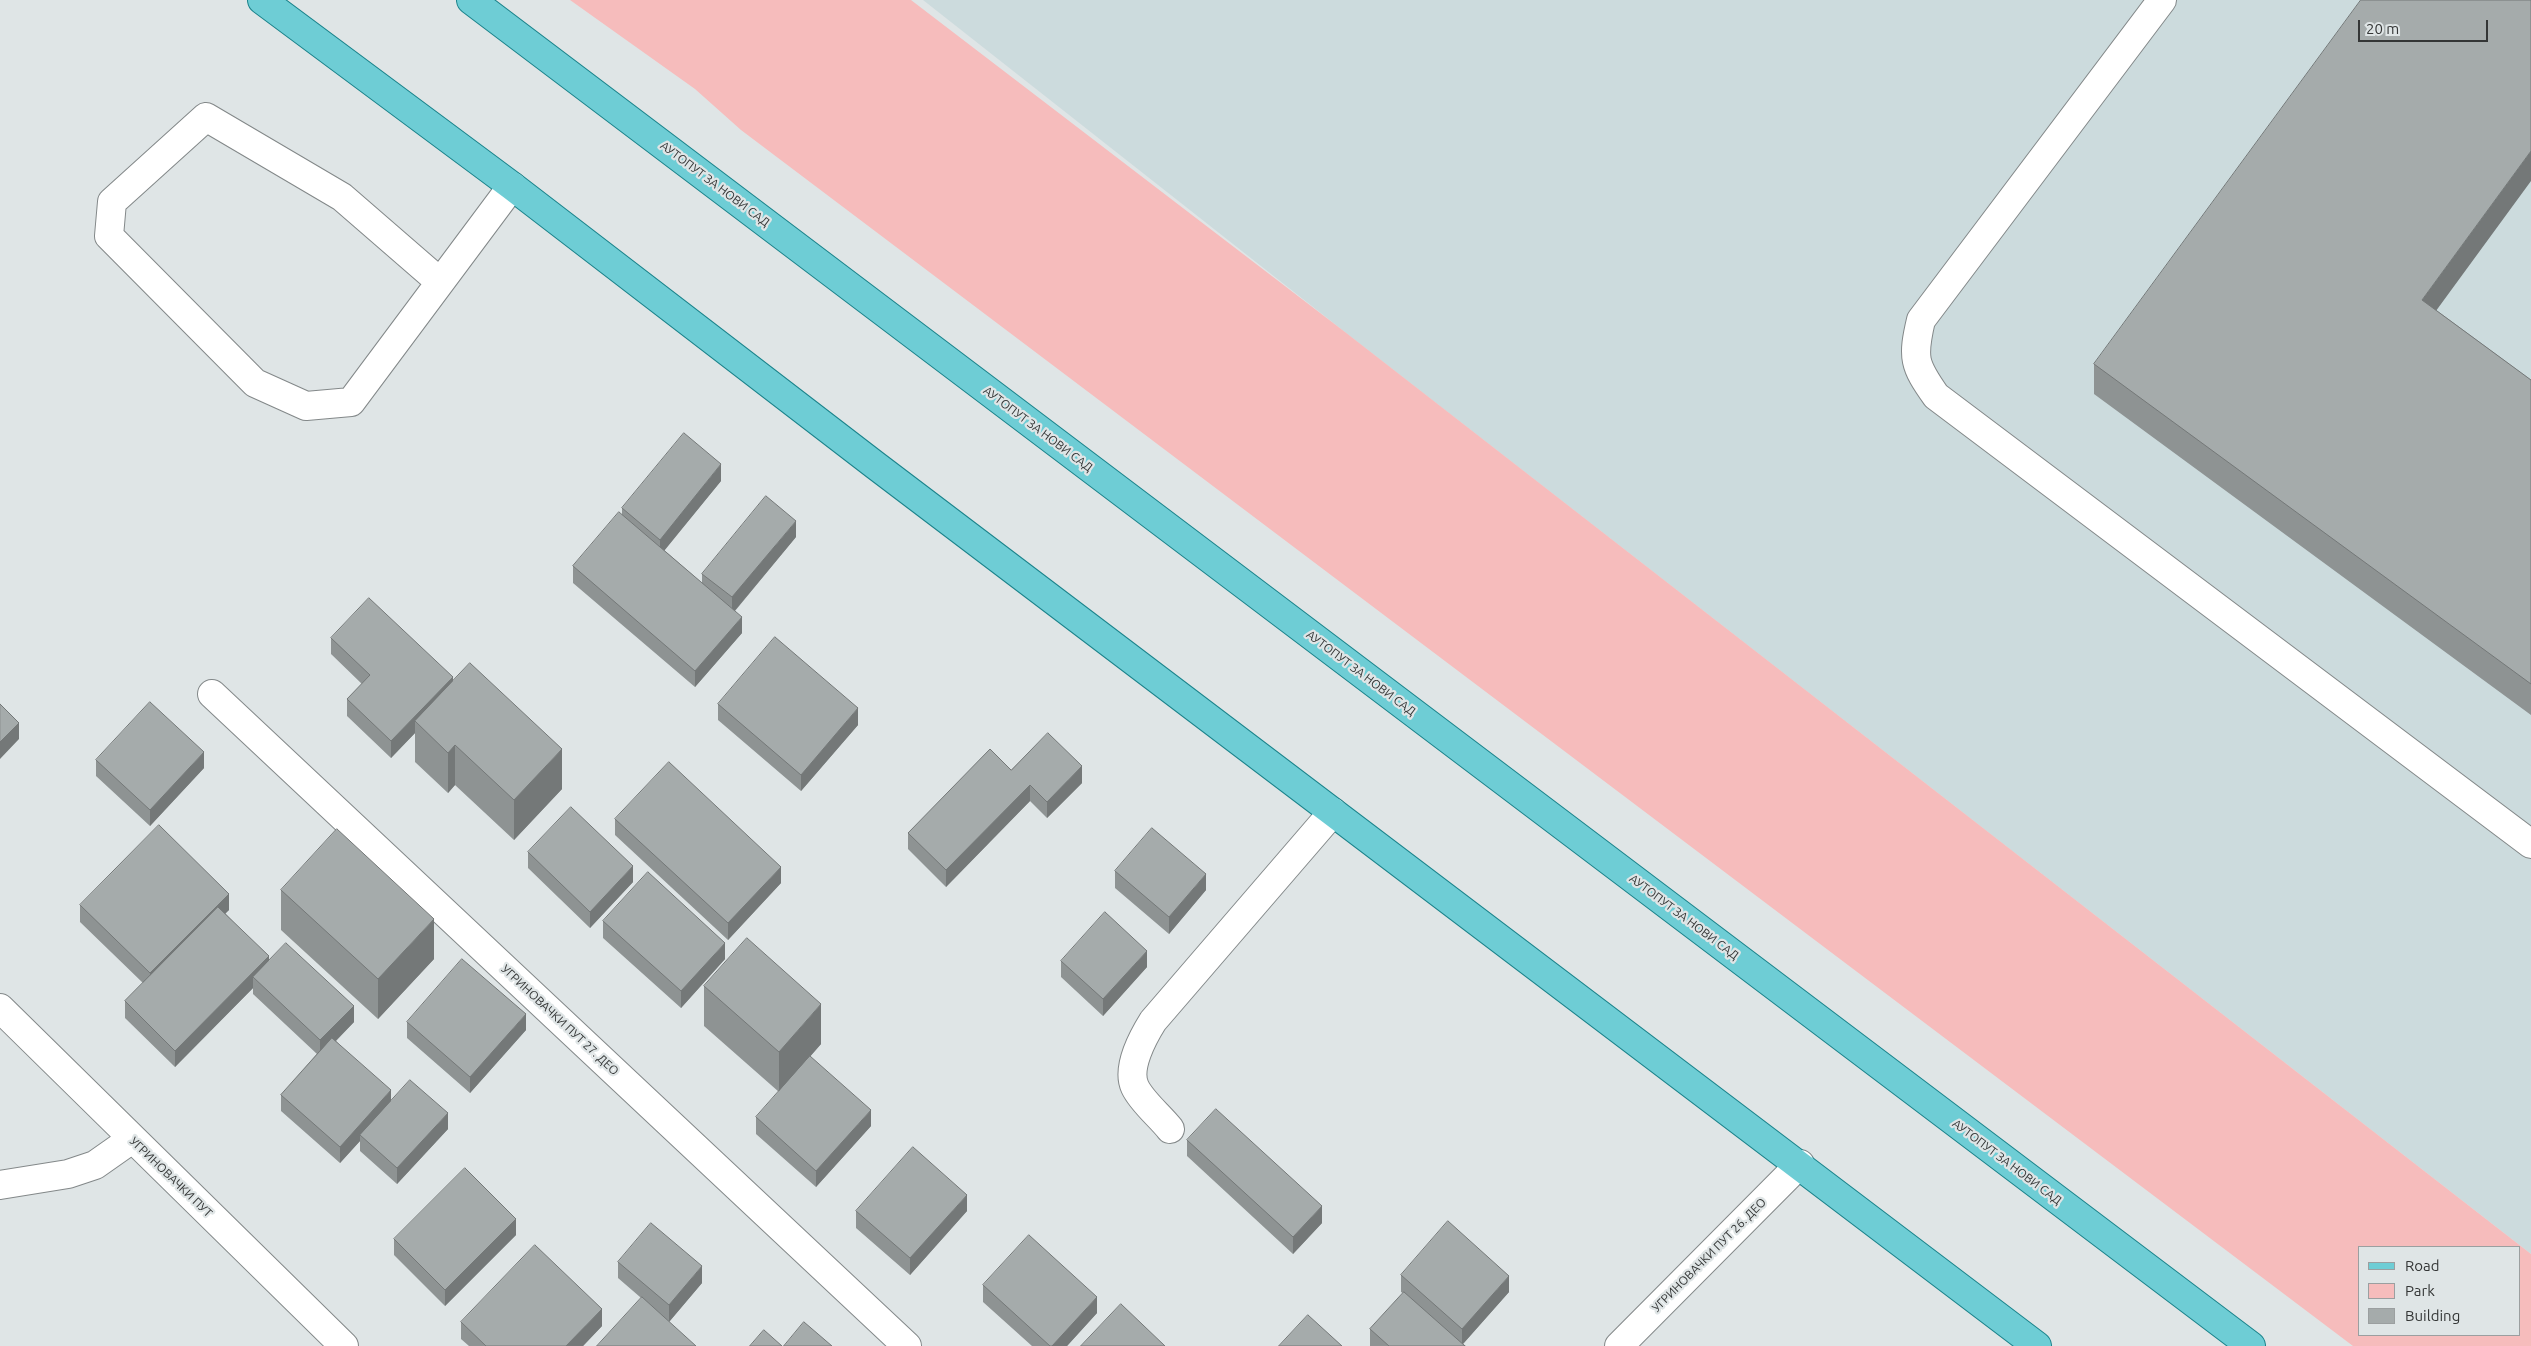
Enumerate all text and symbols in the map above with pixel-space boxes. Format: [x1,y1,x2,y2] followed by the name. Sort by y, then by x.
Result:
[2361,10,2491,42] scale bar
[2366,20,2399,37] text: 20 m
[658,138,772,230] street label: АУТОПУТ ЗА НОВИ САД
[981,383,1095,475] street label: АУТОПУТ ЗА НОВИ САД
[1304,627,1418,719] street label: АУТОПУТ ЗА НОВИ САД
[1627,871,1741,963] street label: АУТОПУТ ЗА НОВИ САД
[498,962,622,1078] street label: УГРИНОВАЧКИ ПУТ 27. ДЕО
[1950,1116,2064,1208] street label: АУТОПУТ ЗА НОВИ САД
[127,1134,215,1220] street label: УГРИНОВАЧКИ ПУТ
[1649,1195,1769,1315] street label: УГРИНОВАЧКИ ПУТ 26. ДЕО
[2358,1246,2521,1336] legend
[2405,1257,2440,1274] text: Road
[2405,1282,2435,1299] text: Park
[2405,1307,2460,1324] text: Building

